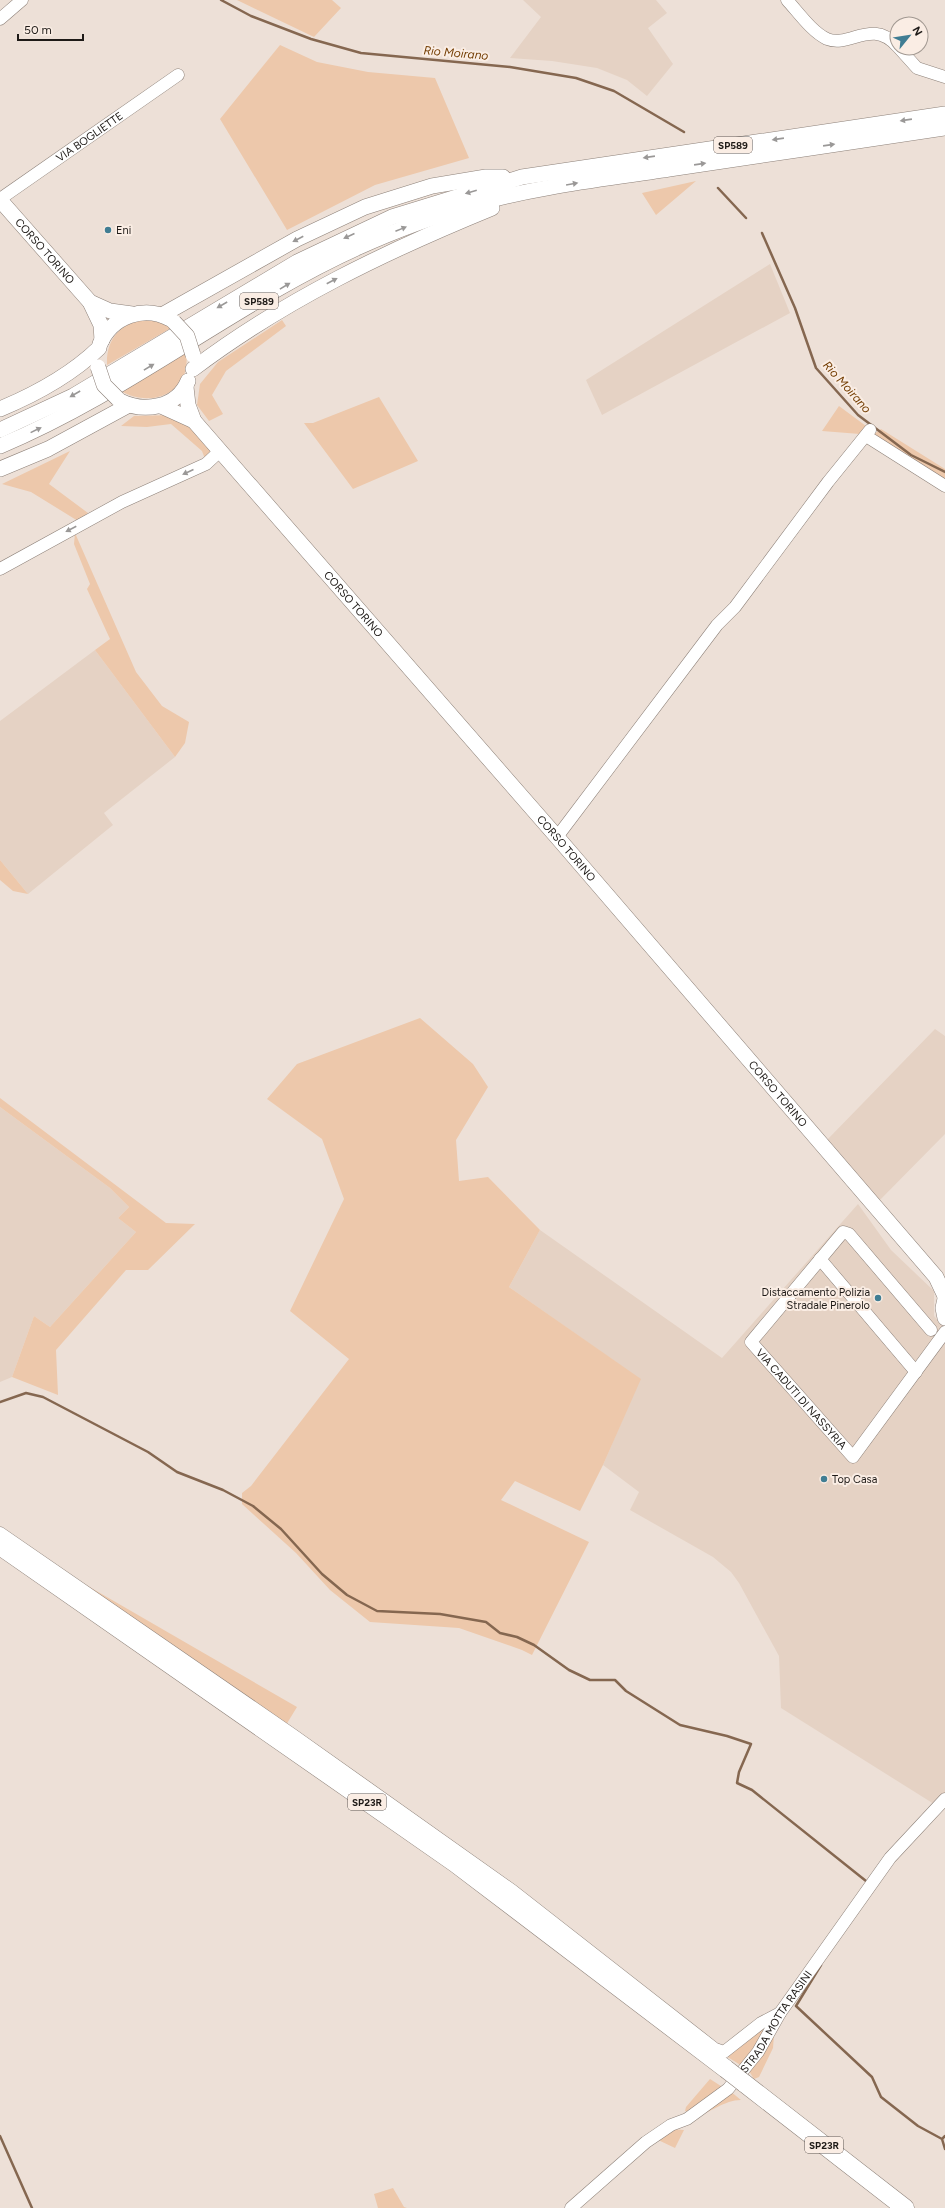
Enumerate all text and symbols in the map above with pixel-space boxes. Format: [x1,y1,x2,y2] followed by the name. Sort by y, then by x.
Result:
[18,16,83,42] scale bar
[889,16,929,56] north arrow
[24,23,52,37] text: 50 m
[909,24,925,38] text: N
[423,43,489,63] water label: Rio Moirano
[54,109,125,164] street label: VIA BOGLIETTE
[900,117,912,123] one-way arrow
[772,136,784,142] one-way arrow
[714,137,752,153] road number: SP589
[823,142,835,148] one-way arrow
[643,154,655,160] one-way arrow
[694,161,706,167] one-way arrow
[565,181,578,187] one-way arrow
[464,189,476,195] one-way arrow
[13,216,78,287] street label: CORSO TORINO
[116,224,131,237] place label: Eni
[103,225,113,235] marker: Eni
[396,226,408,232] one-way arrow
[343,233,354,239] one-way arrow
[292,235,303,242] one-way arrow
[327,277,338,284] one-way arrow
[279,282,291,289] one-way arrow
[240,293,278,309] road number: SP589
[217,301,227,309] one-way arrow
[820,358,874,416] water label: Rio Moirano
[143,363,155,370] one-way arrow
[69,391,81,398] one-way arrow
[30,427,41,433] one-way arrow
[181,470,193,476] one-way arrow
[65,526,77,532] one-way arrow
[321,568,386,640] street label: CORSO TORINO
[534,813,599,884] street label: CORSO TORINO
[746,1058,810,1130] street label: CORSO TORINO
[762,1286,870,1312] place label: Distaccamento Polizia Stradale Pinerolo
[873,1293,883,1303] marker: Distaccamento Polizia Stradale Pinerolo
[753,1346,850,1452] street label: VIA CADUTI DI NASSYRIA
[832,1473,877,1486] place label: Top Casa
[819,1474,829,1484] marker: Top Casa
[348,1794,386,1810] road number: SP23R
[737,1968,815,2075] street label: STRADA MOTTA RASINI
[805,2137,843,2153] road number: SP23R

